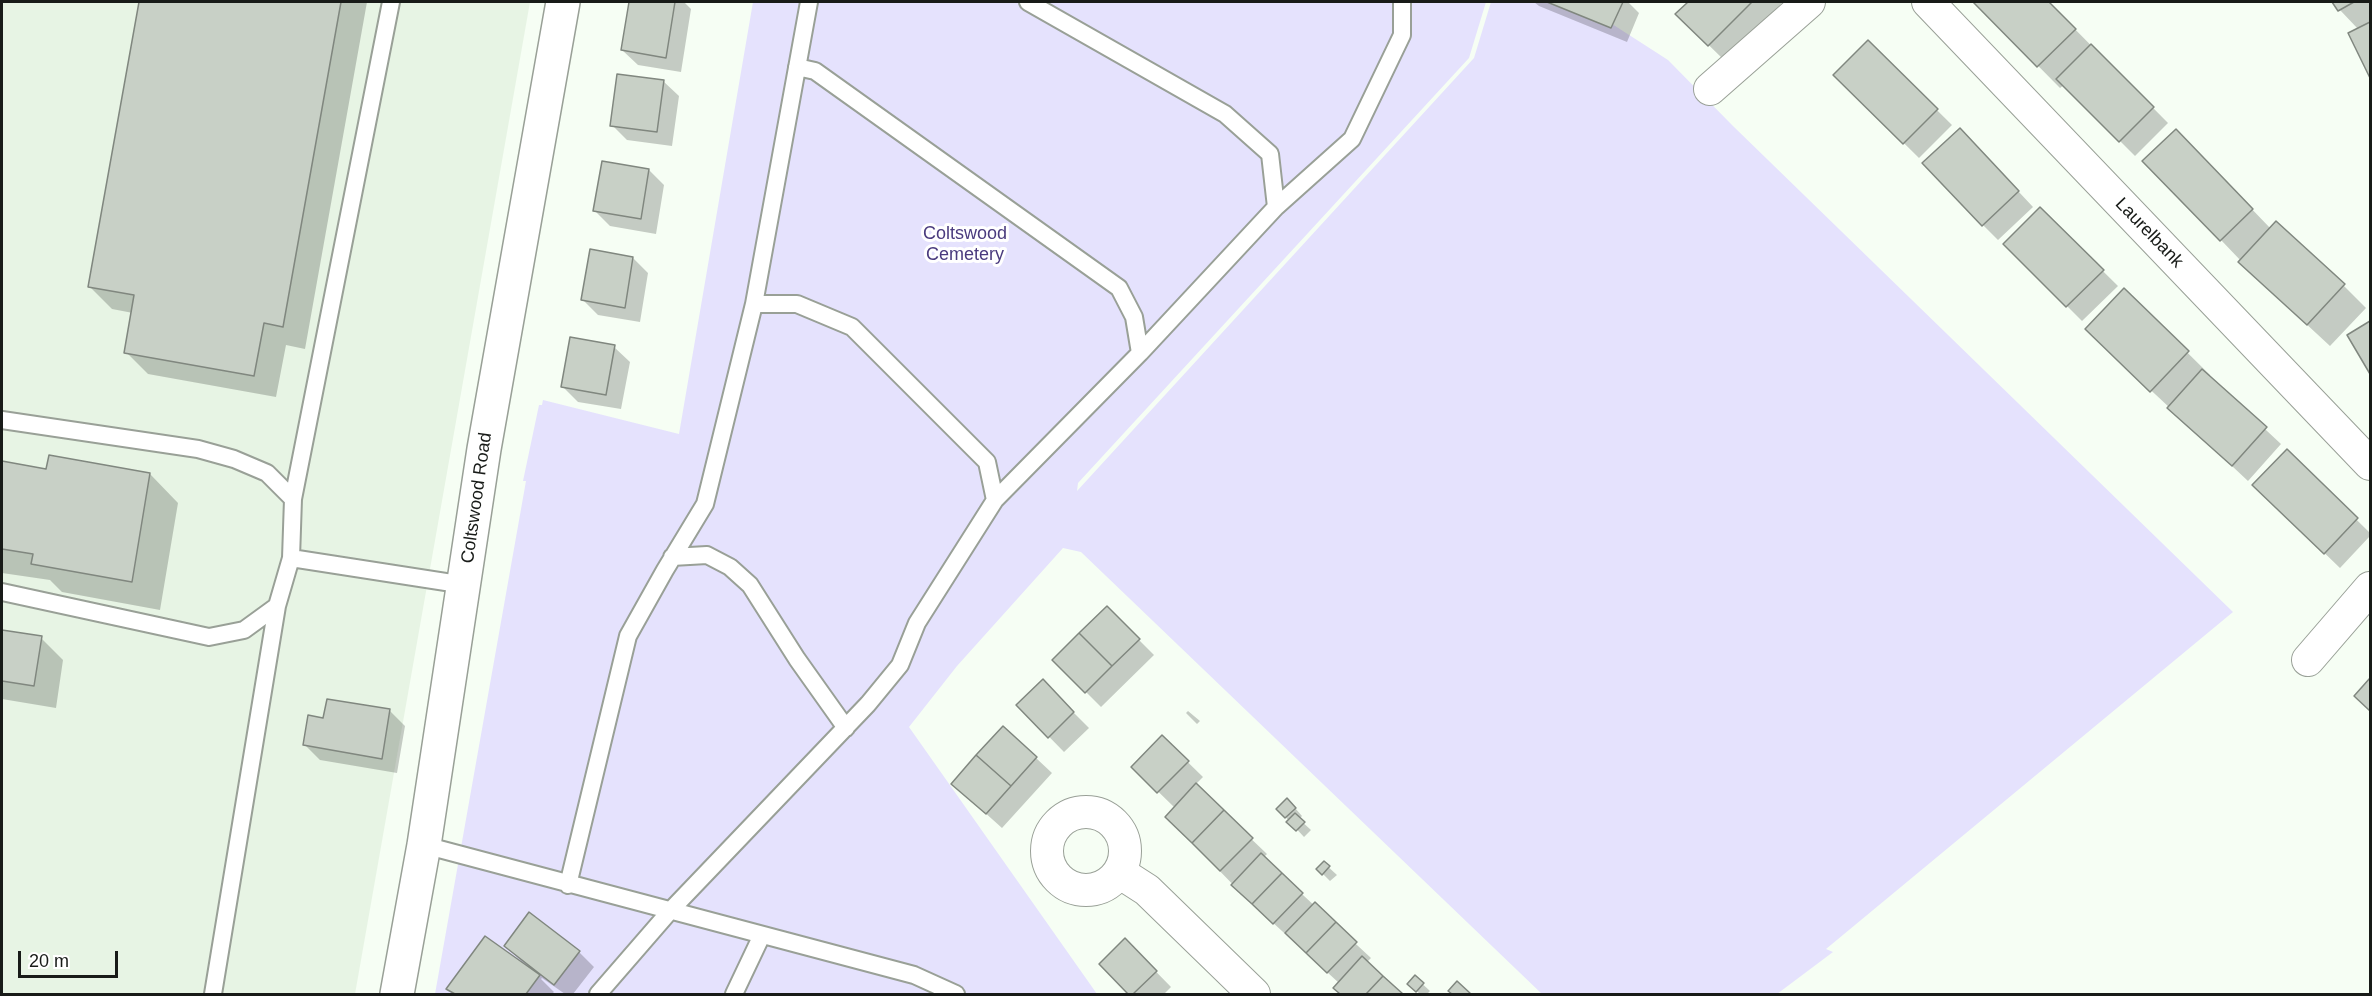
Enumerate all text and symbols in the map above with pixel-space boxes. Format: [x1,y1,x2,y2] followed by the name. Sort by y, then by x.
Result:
[2110,193,2188,273] street label: Laurelbank
[923,223,1007,266] park label: Coltswood Cemetery
[457,431,497,565] street label: Coltswood Road
[21,939,122,977] scale bar
[29,951,69,971] text: 20 m

